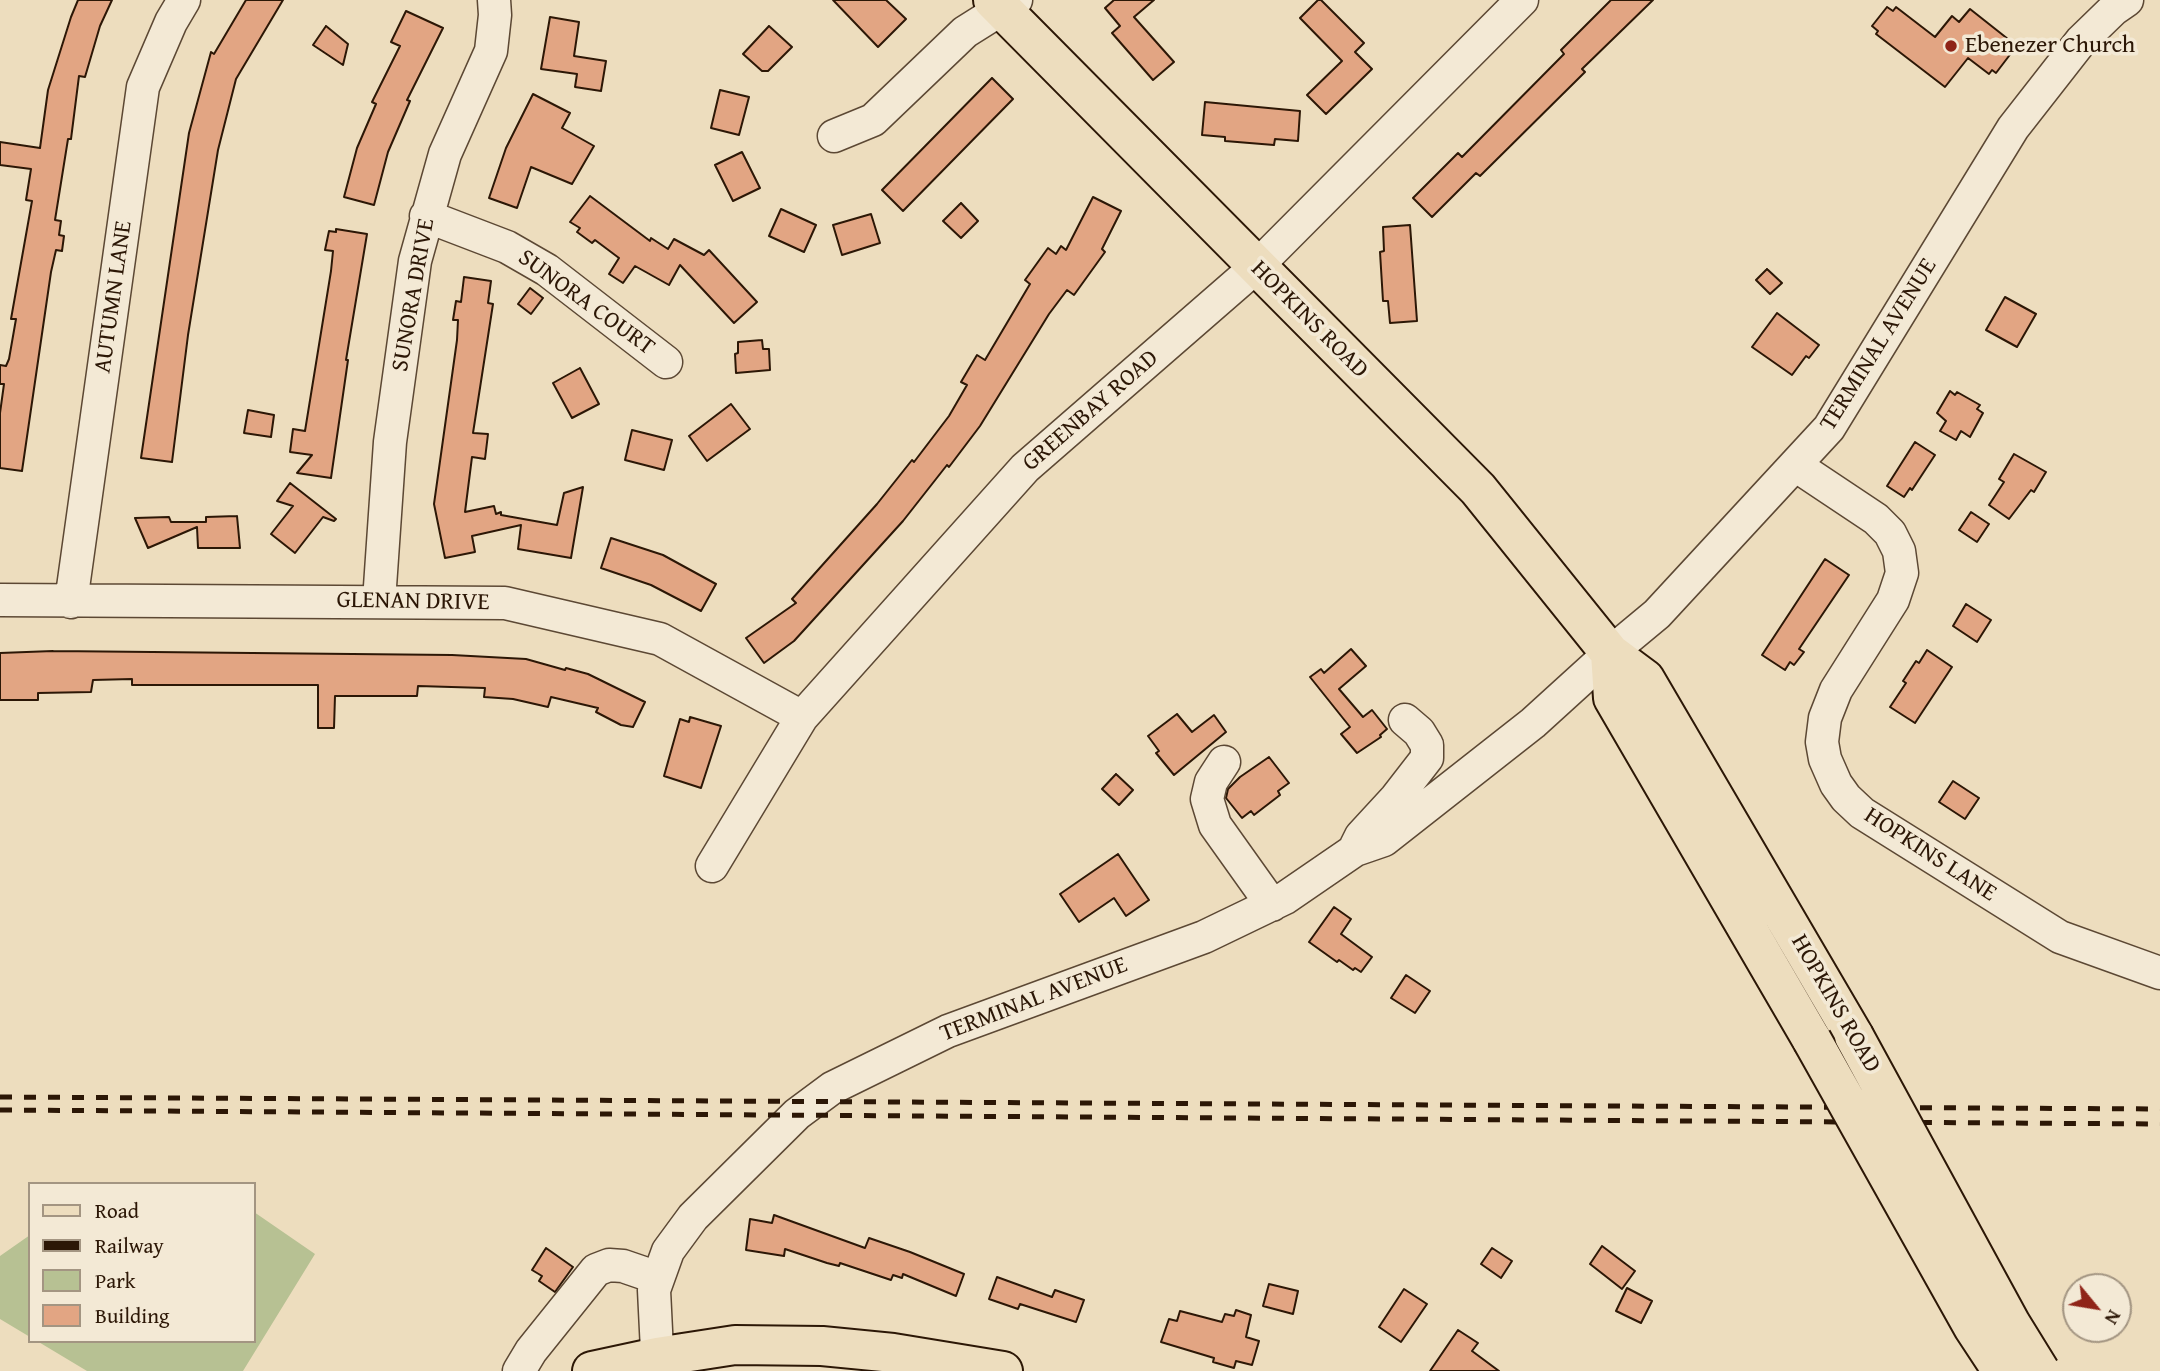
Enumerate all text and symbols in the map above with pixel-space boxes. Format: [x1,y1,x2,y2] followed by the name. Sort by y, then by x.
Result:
[1965,32,2135,60] place label: Ebenezer Church
[1943,38,1959,54] marker: Ebenezer Church
[386,216,442,374] street label: SUNORA DRIVE
[89,219,139,375] street label: AUTUMN LANE
[512,244,660,362] street label: SUNORA COURT
[1814,253,1944,437] street label: TERMINAL AVENUE
[1244,255,1374,385] street label: HOPKINS ROAD
[1017,344,1165,478] street label: GREENBAY ROAD
[336,586,490,618] street label: GLENAN DRIVE
[1859,802,2001,908] street label: HOPKINS LANE
[1784,930,1886,1078] street label: HOPKINS ROAD
[936,951,1132,1049] street label: TERMINAL AVENUE
[28,1182,256,1343] legend
[95,1195,139,1226] text: Road
[95,1230,164,1261] text: Railway
[95,1265,136,1296] text: Park
[2062,1273,2132,1343] north arrow
[95,1300,169,1331] text: Building
[2098,1305,2129,1330] text: N

